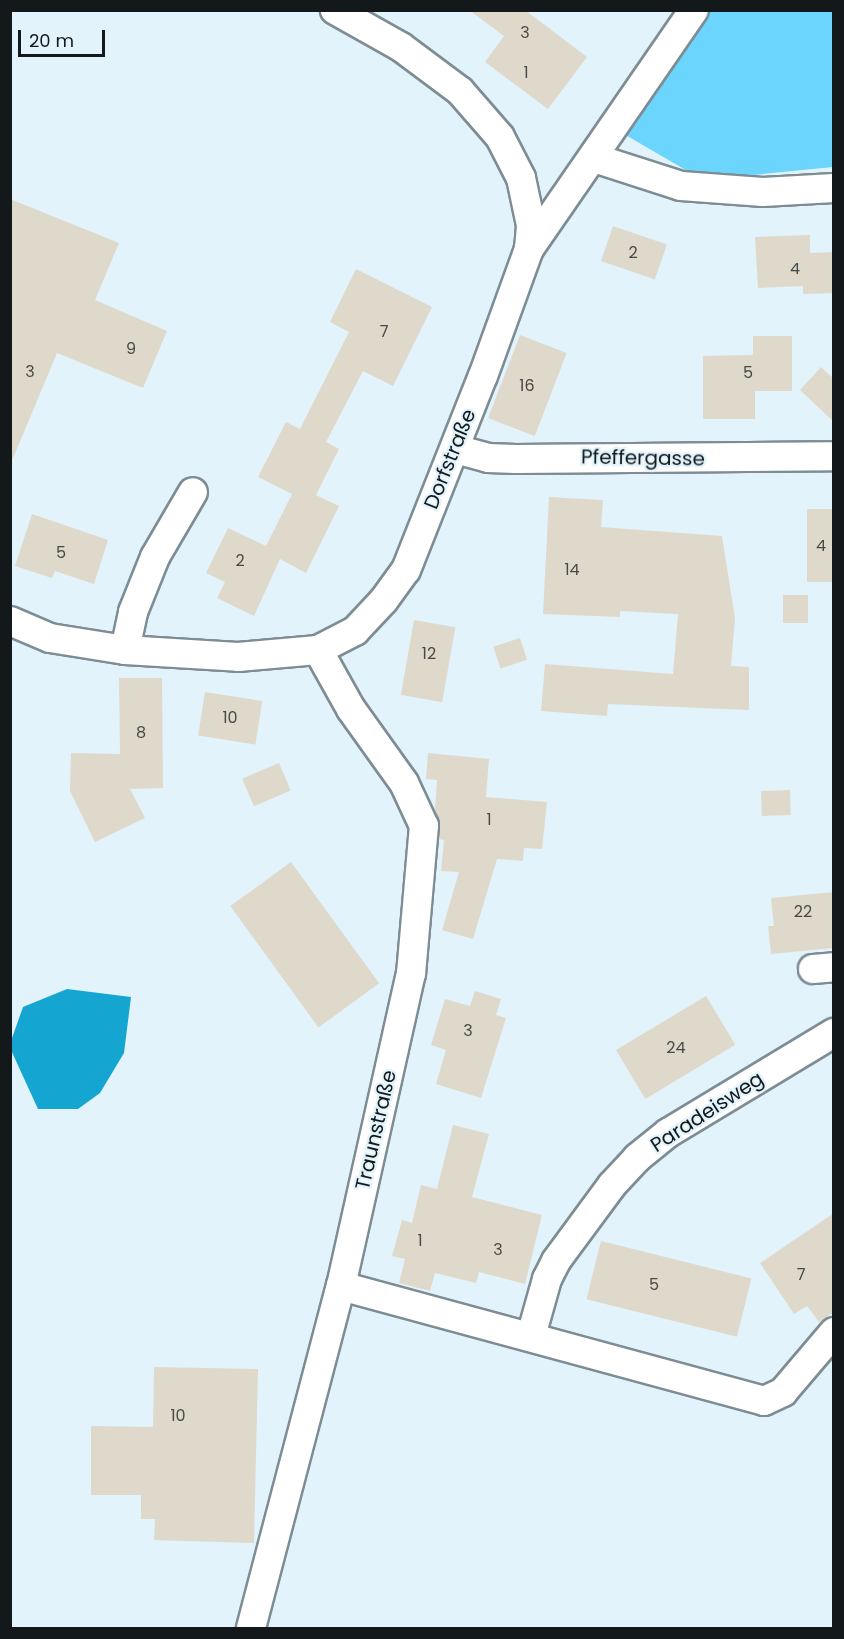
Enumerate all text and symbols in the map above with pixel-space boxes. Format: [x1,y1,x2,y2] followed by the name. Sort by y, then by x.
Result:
[21,18,108,56] scale bar
[520,23,530,43] house number: 3
[29,28,74,53] text: 20 m
[523,63,529,83] house number: 1
[628,243,638,263] house number: 2
[790,259,800,279] house number: 4
[380,322,388,342] house number: 7
[126,339,136,359] house number: 9
[25,362,35,382] house number: 3
[743,363,753,383] house number: 5
[519,376,535,396] house number: 16
[419,406,481,512] street label: Dorfstraße
[581,445,705,471] street label: Pfeffergasse
[816,536,826,556] house number: 4
[56,543,66,563] house number: 5
[235,551,245,571] house number: 2
[564,560,580,580] house number: 14
[422,644,436,664] house number: 12
[222,708,238,728] house number: 10
[136,723,146,743] house number: 8
[486,810,492,830] house number: 1
[794,902,812,922] house number: 22
[463,1021,473,1041] house number: 3
[666,1038,686,1058] house number: 24
[646,1067,768,1157] street label: Paradeisweg
[351,1068,401,1192] street label: Traunstraße
[417,1231,423,1251] house number: 1
[493,1240,503,1260] house number: 3
[797,1265,805,1285] house number: 7
[649,1275,659,1295] house number: 5
[170,1406,186,1426] house number: 10

